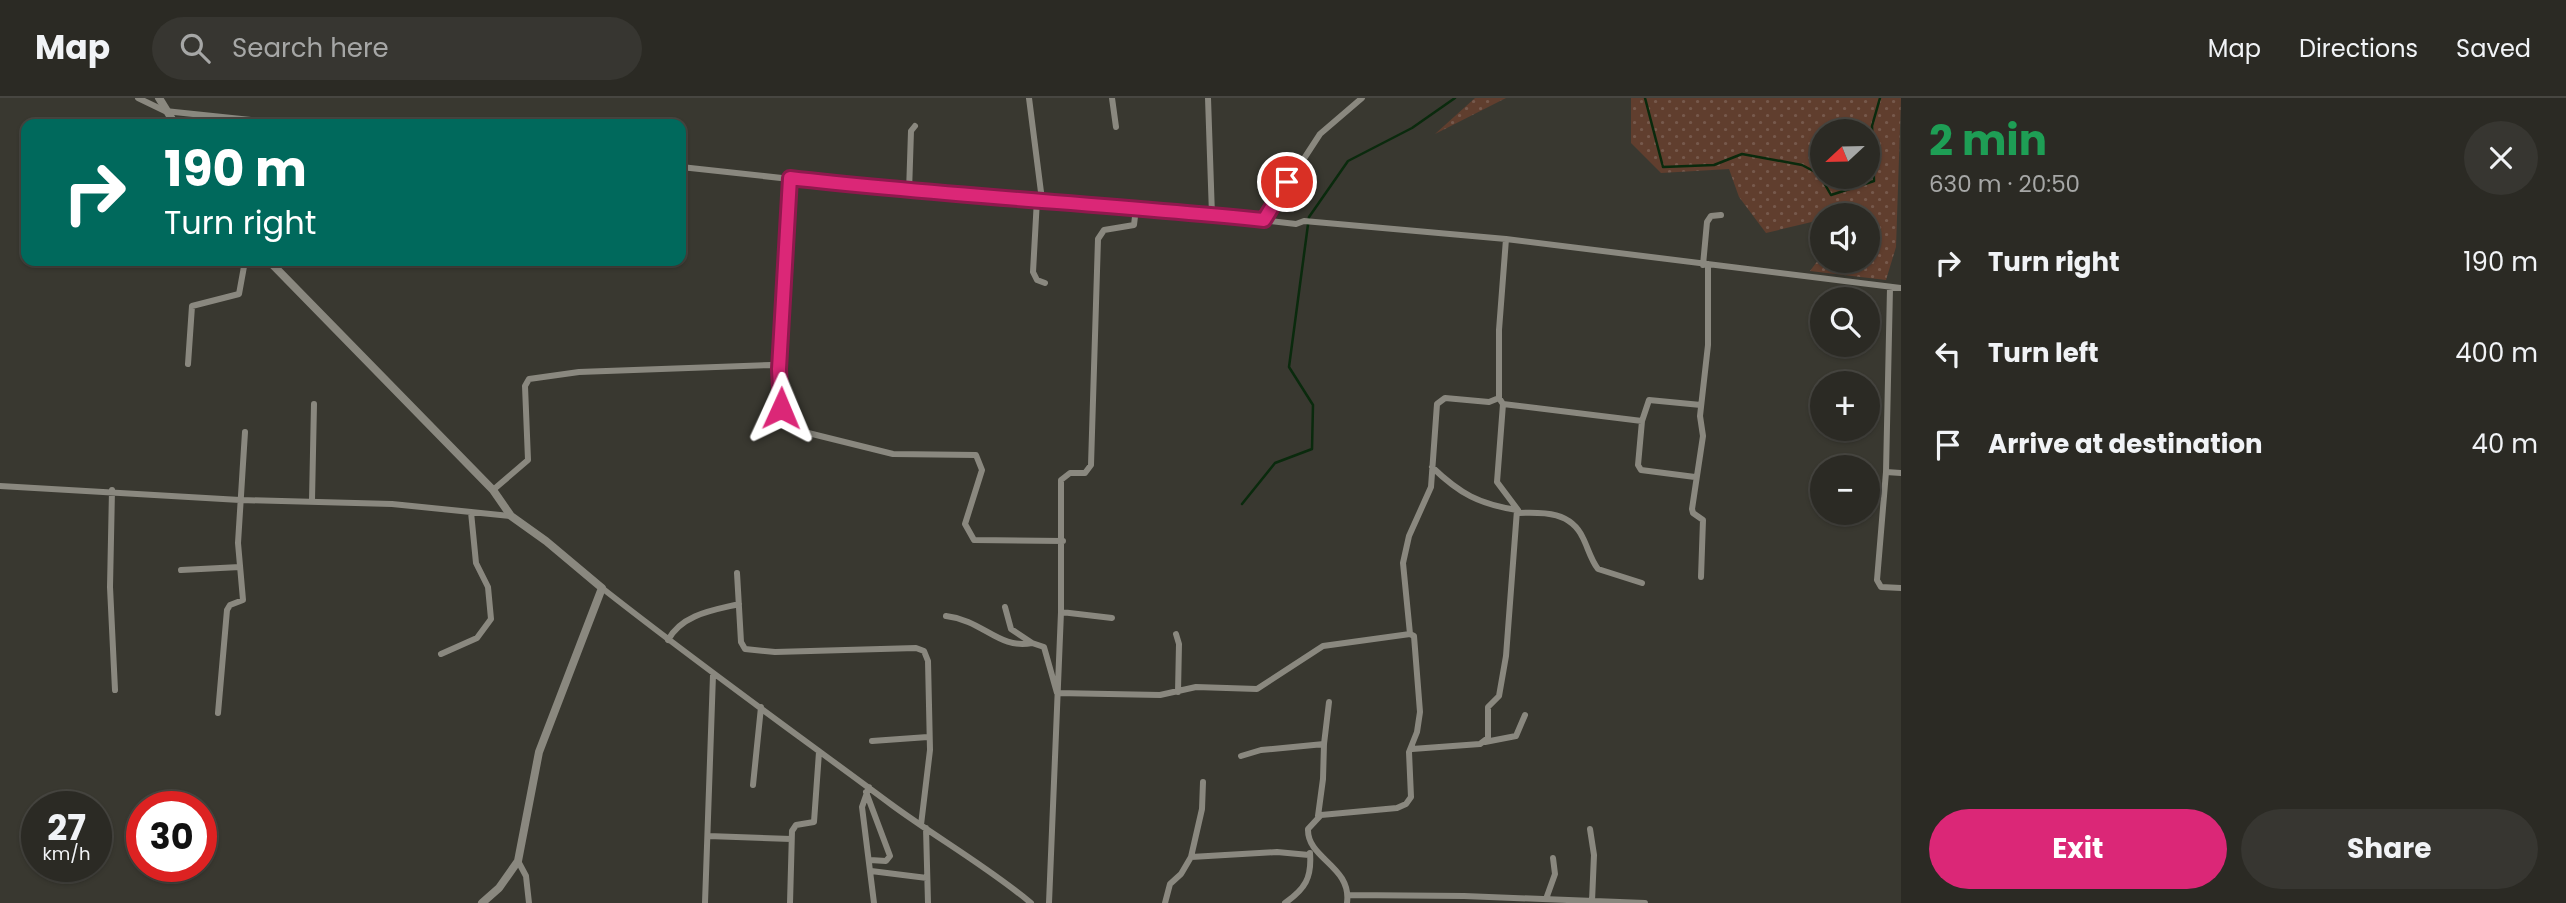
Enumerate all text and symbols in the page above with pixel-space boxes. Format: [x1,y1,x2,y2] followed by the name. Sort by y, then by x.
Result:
[152,17,642,80] search box
[35,24,110,71] text: Map
[176,29,214,67] icon: search
[232,30,389,66] text: Search here
[2208,32,2261,65] text: Map
[2299,32,2418,65] text: Directions
[2456,32,2531,65] text: Saved
[1929,111,2047,170] text: 2 min
[1810,119,1880,189] north arrow
[1810,119,1880,525] map controls
[2464,121,2538,195] button: close
[164,135,307,203] text: 190 m
[49,147,140,238] icon: right
[1257,152,1317,212] pin
[1268,163,1306,201] icon: arrive
[1929,168,2080,200] text: 630 m · 20:50
[164,200,316,245] text: Turn right
[1810,203,1880,273] button: sound
[1929,244,1967,282] icon: right
[1988,244,2120,280] text: Turn right
[2463,244,2538,280] text: 190 m
[1810,287,1880,357] button: search
[1929,335,1967,373] icon: left
[1988,335,2099,371] text: Turn left
[2455,335,2538,371] text: 400 m
[744,371,818,445] position arrow
[1810,371,1880,441] button: +
[1929,426,1967,464] icon: arrive
[1988,426,2263,462] text: Arrive at destination
[2472,426,2538,462] text: 40 m
[1810,455,1880,525] button: −
[126,791,217,882] speed limit sign: 30
[47,803,86,852] text: 27
[1929,809,2227,889] button: Exit
[2241,809,2538,889] button: Share
[43,841,90,866] text: km/h

